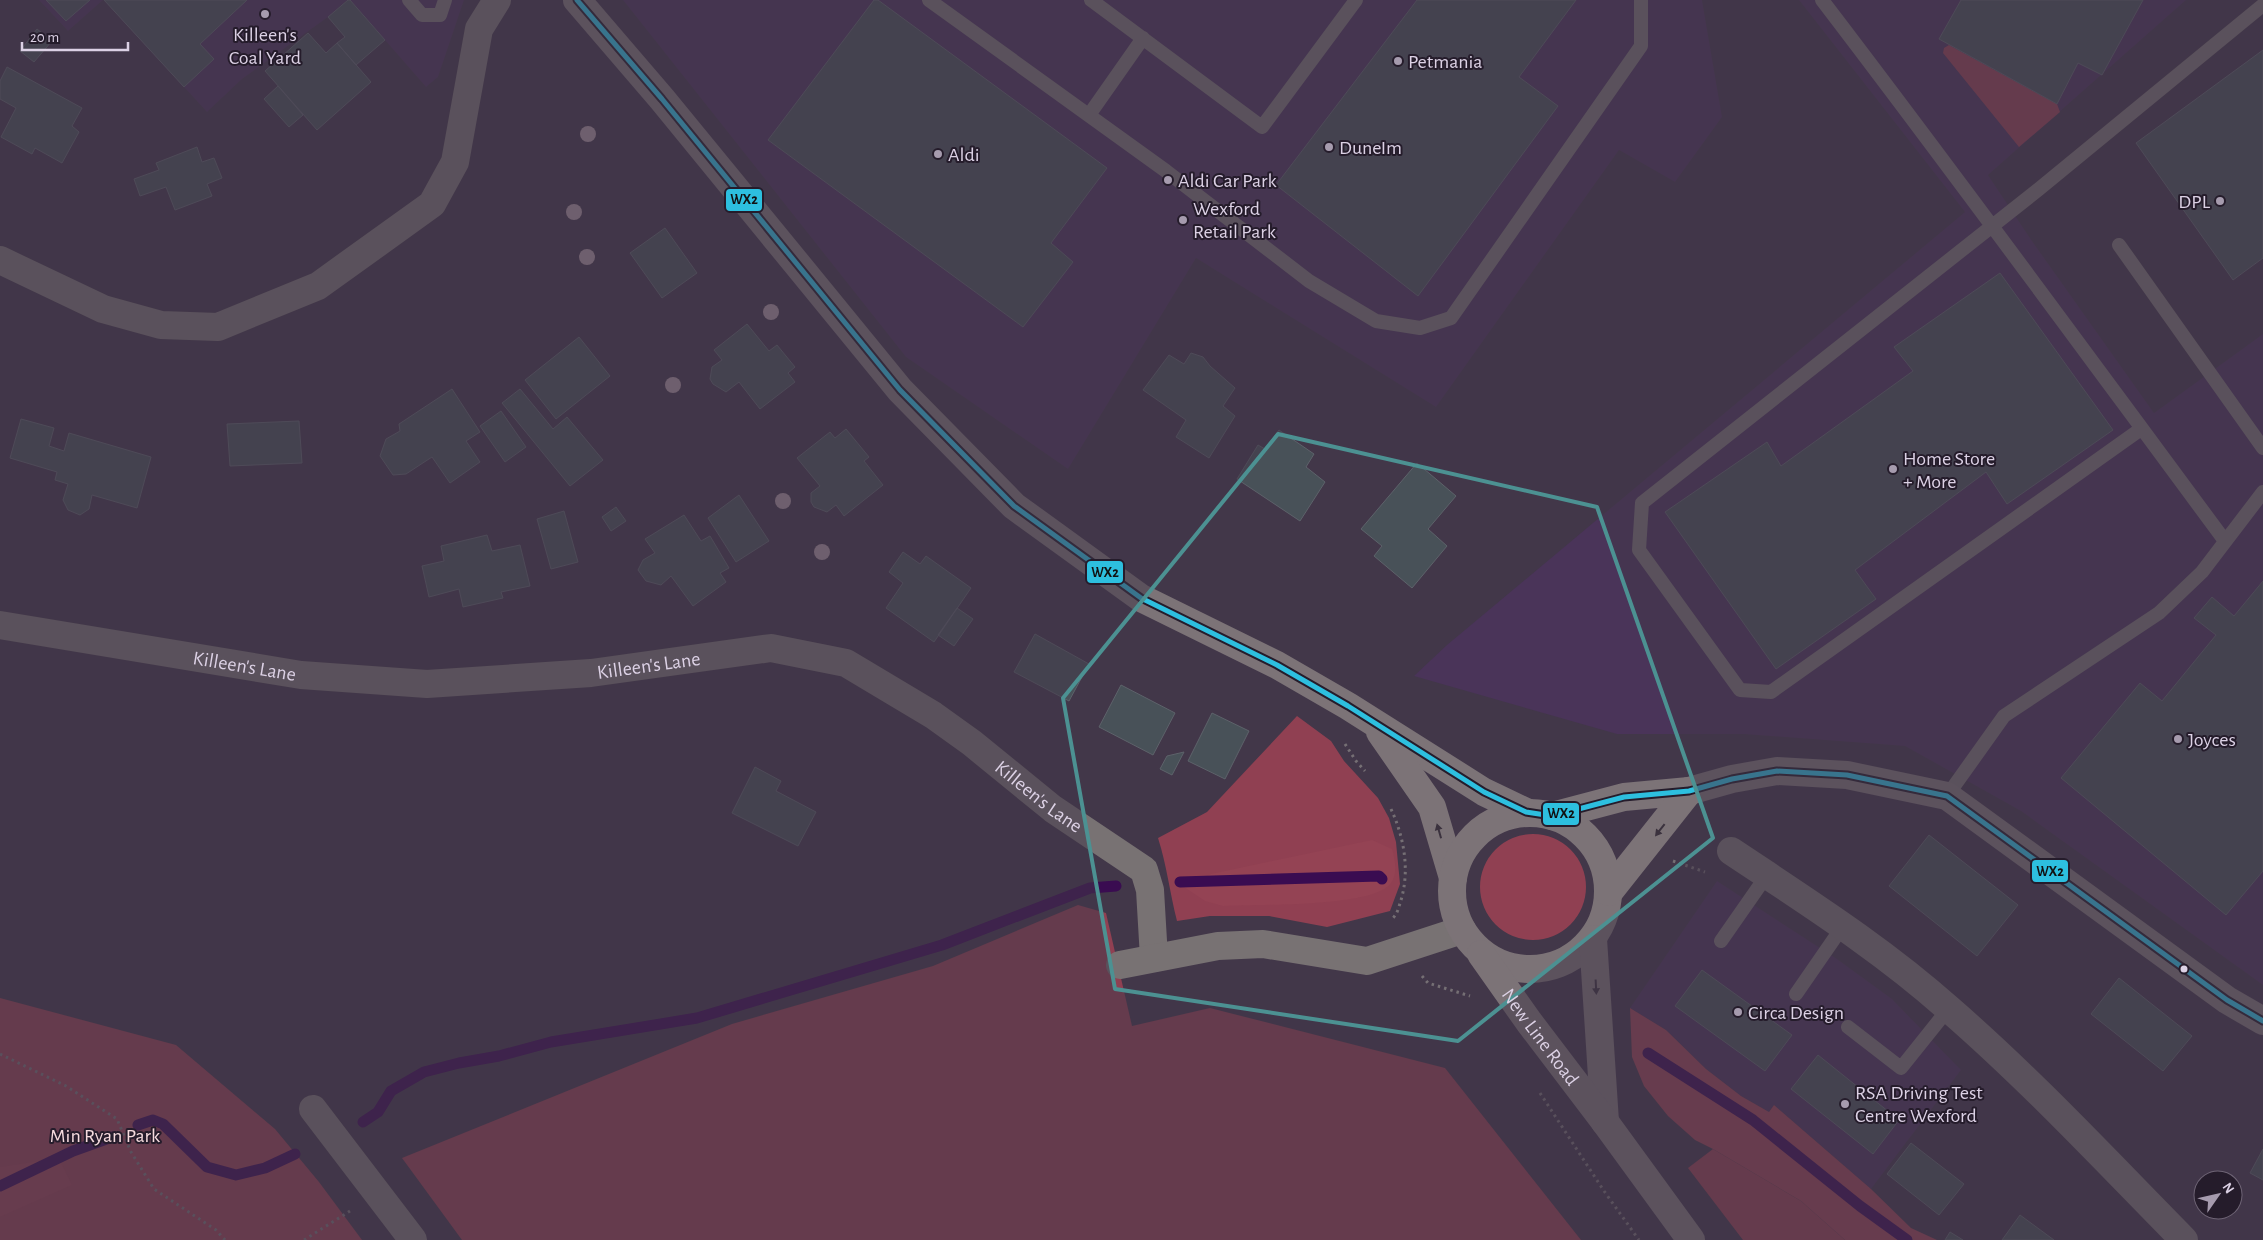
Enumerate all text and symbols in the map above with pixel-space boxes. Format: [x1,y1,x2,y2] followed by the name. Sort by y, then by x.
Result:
[259,8,271,20] marker: Killeen's Coal Yard
[22,20,129,52] scale bar
[229,25,301,68] place label: Killeen's Coal Yard
[30,30,59,45] text: 20 m
[1408,52,1483,72] place label: Petmania
[1392,55,1404,67] marker: Petmania
[1339,138,1402,158] place label: DuneIm
[1323,141,1335,153] marker: DuneIm
[948,145,980,165] place label: Aldi
[932,148,944,160] marker: Aldi
[1178,171,1277,191] place label: Aldi Car Park
[1162,174,1174,186] marker: Aldi Car Park
[725,188,763,212] line badge: WX2
[2178,192,2211,212] place label: DPL
[730,193,758,207] text: WX2
[2214,195,2226,207] marker: DPL
[1193,199,1276,242] place label: Wexford Retail Park
[1177,214,1189,226] marker: Wexford Retail Park
[1903,449,1995,492] place label: Home Store + More
[1887,463,1899,475] marker: Home Store + More
[1086,560,1124,584] line badge: WX2
[1091,566,1119,580] text: WX2
[191,648,298,685] street label: Killeen's Lane
[596,649,702,683] street label: Killeen's Lane
[2188,730,2236,750] place label: Joyces
[2172,733,2184,745] marker: Joyces
[991,757,1086,837] street label: Killeen's Lane
[1542,802,1580,826] line badge: WX2
[1547,807,1575,821] text: WX2
[1654,823,1665,836] one-way arrow
[1435,824,1443,839] one-way arrow
[2031,859,2069,883] line badge: WX2
[2036,865,2064,879] text: WX2
[2179,964,2189,974] unlabelled marker
[1592,980,1600,996] one-way arrow
[1498,985,1582,1089] street label: New Line Road
[1748,1003,1844,1023] place label: Circa Design
[1732,1006,1744,1018] marker: Circa Design
[1855,1083,1983,1126] place label: RSA Driving Test Centre Wexford
[1839,1098,1851,1110] marker: RSA Driving Test Centre Wexford
[50,1126,160,1146] park label: Min Ryan Park
[2193,1170,2243,1220] north arrow
[2219,1180,2236,1196] text: N

